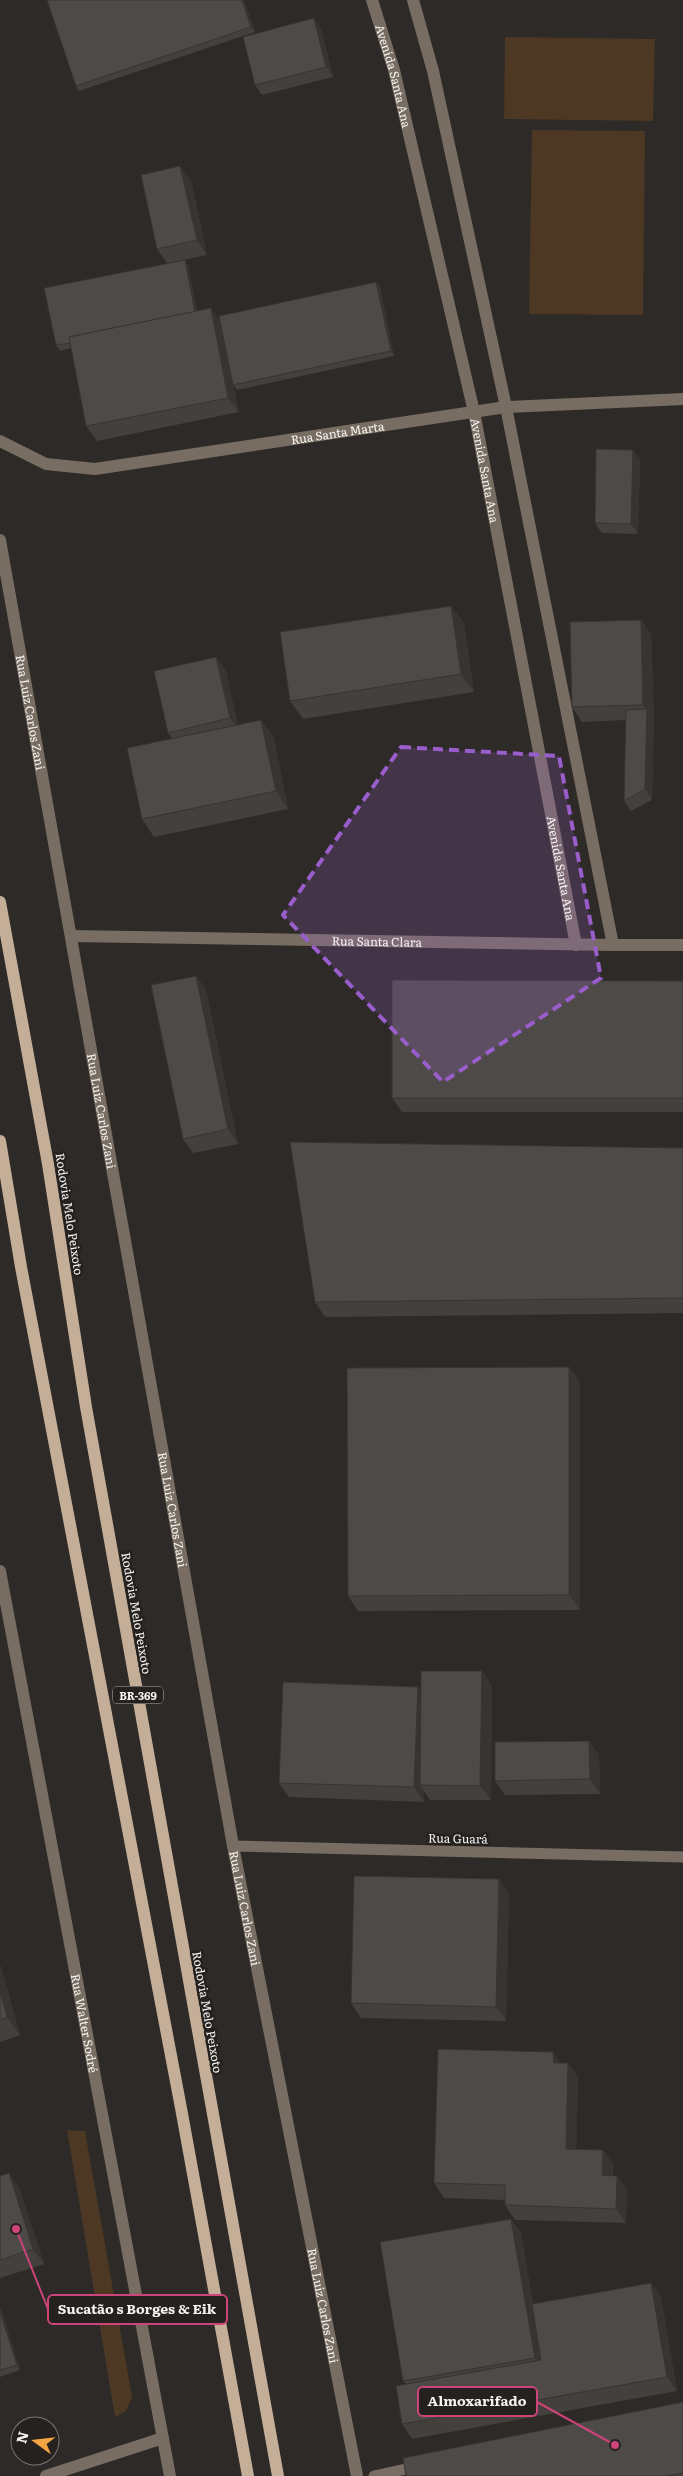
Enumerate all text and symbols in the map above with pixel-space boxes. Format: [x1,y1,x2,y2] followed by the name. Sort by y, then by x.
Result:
[371,22,416,130] street label: Avenida Santa Ana
[290,416,386,448] street label: Rua Santa Marta
[466,416,504,525] street label: Avenida Santa Ana
[12,653,50,771] street label: Rua Luiz Carlos Zani
[542,814,580,923] street label: Avenida Santa Ana
[332,931,423,951] street label: Rua Santa Clara
[83,1052,121,1170] street label: Rua Luiz Carlos Zani
[51,1152,89,1276] street label: Rodovia Melo Peixoto
[154,1451,192,1569] street label: Rua Luiz Carlos Zani
[117,1551,157,1675] street label: Rodovia Melo Peixoto
[113,1686,163,1704] road number: BR-369
[428,1828,489,1848] street label: Rua Guará
[225,1849,265,1967] street label: Rua Luiz Carlos Zani
[188,1950,228,2074] street label: Rodovia Melo Peixoto
[67,1972,103,2074] street label: Rua Walter Sodré
[303,2247,344,2365] street label: Rua Luiz Carlos Zani
[48,2295,227,2324] callout: Sucatão s Borges & Eik
[58,2298,217,2318] text: Sucatão s Borges & Eik
[418,2387,537,2416] callout: Almoxarifado
[428,2390,527,2410] text: Almoxarifado
[10,2416,60,2466] north arrow
[10,2429,33,2446] text: N

